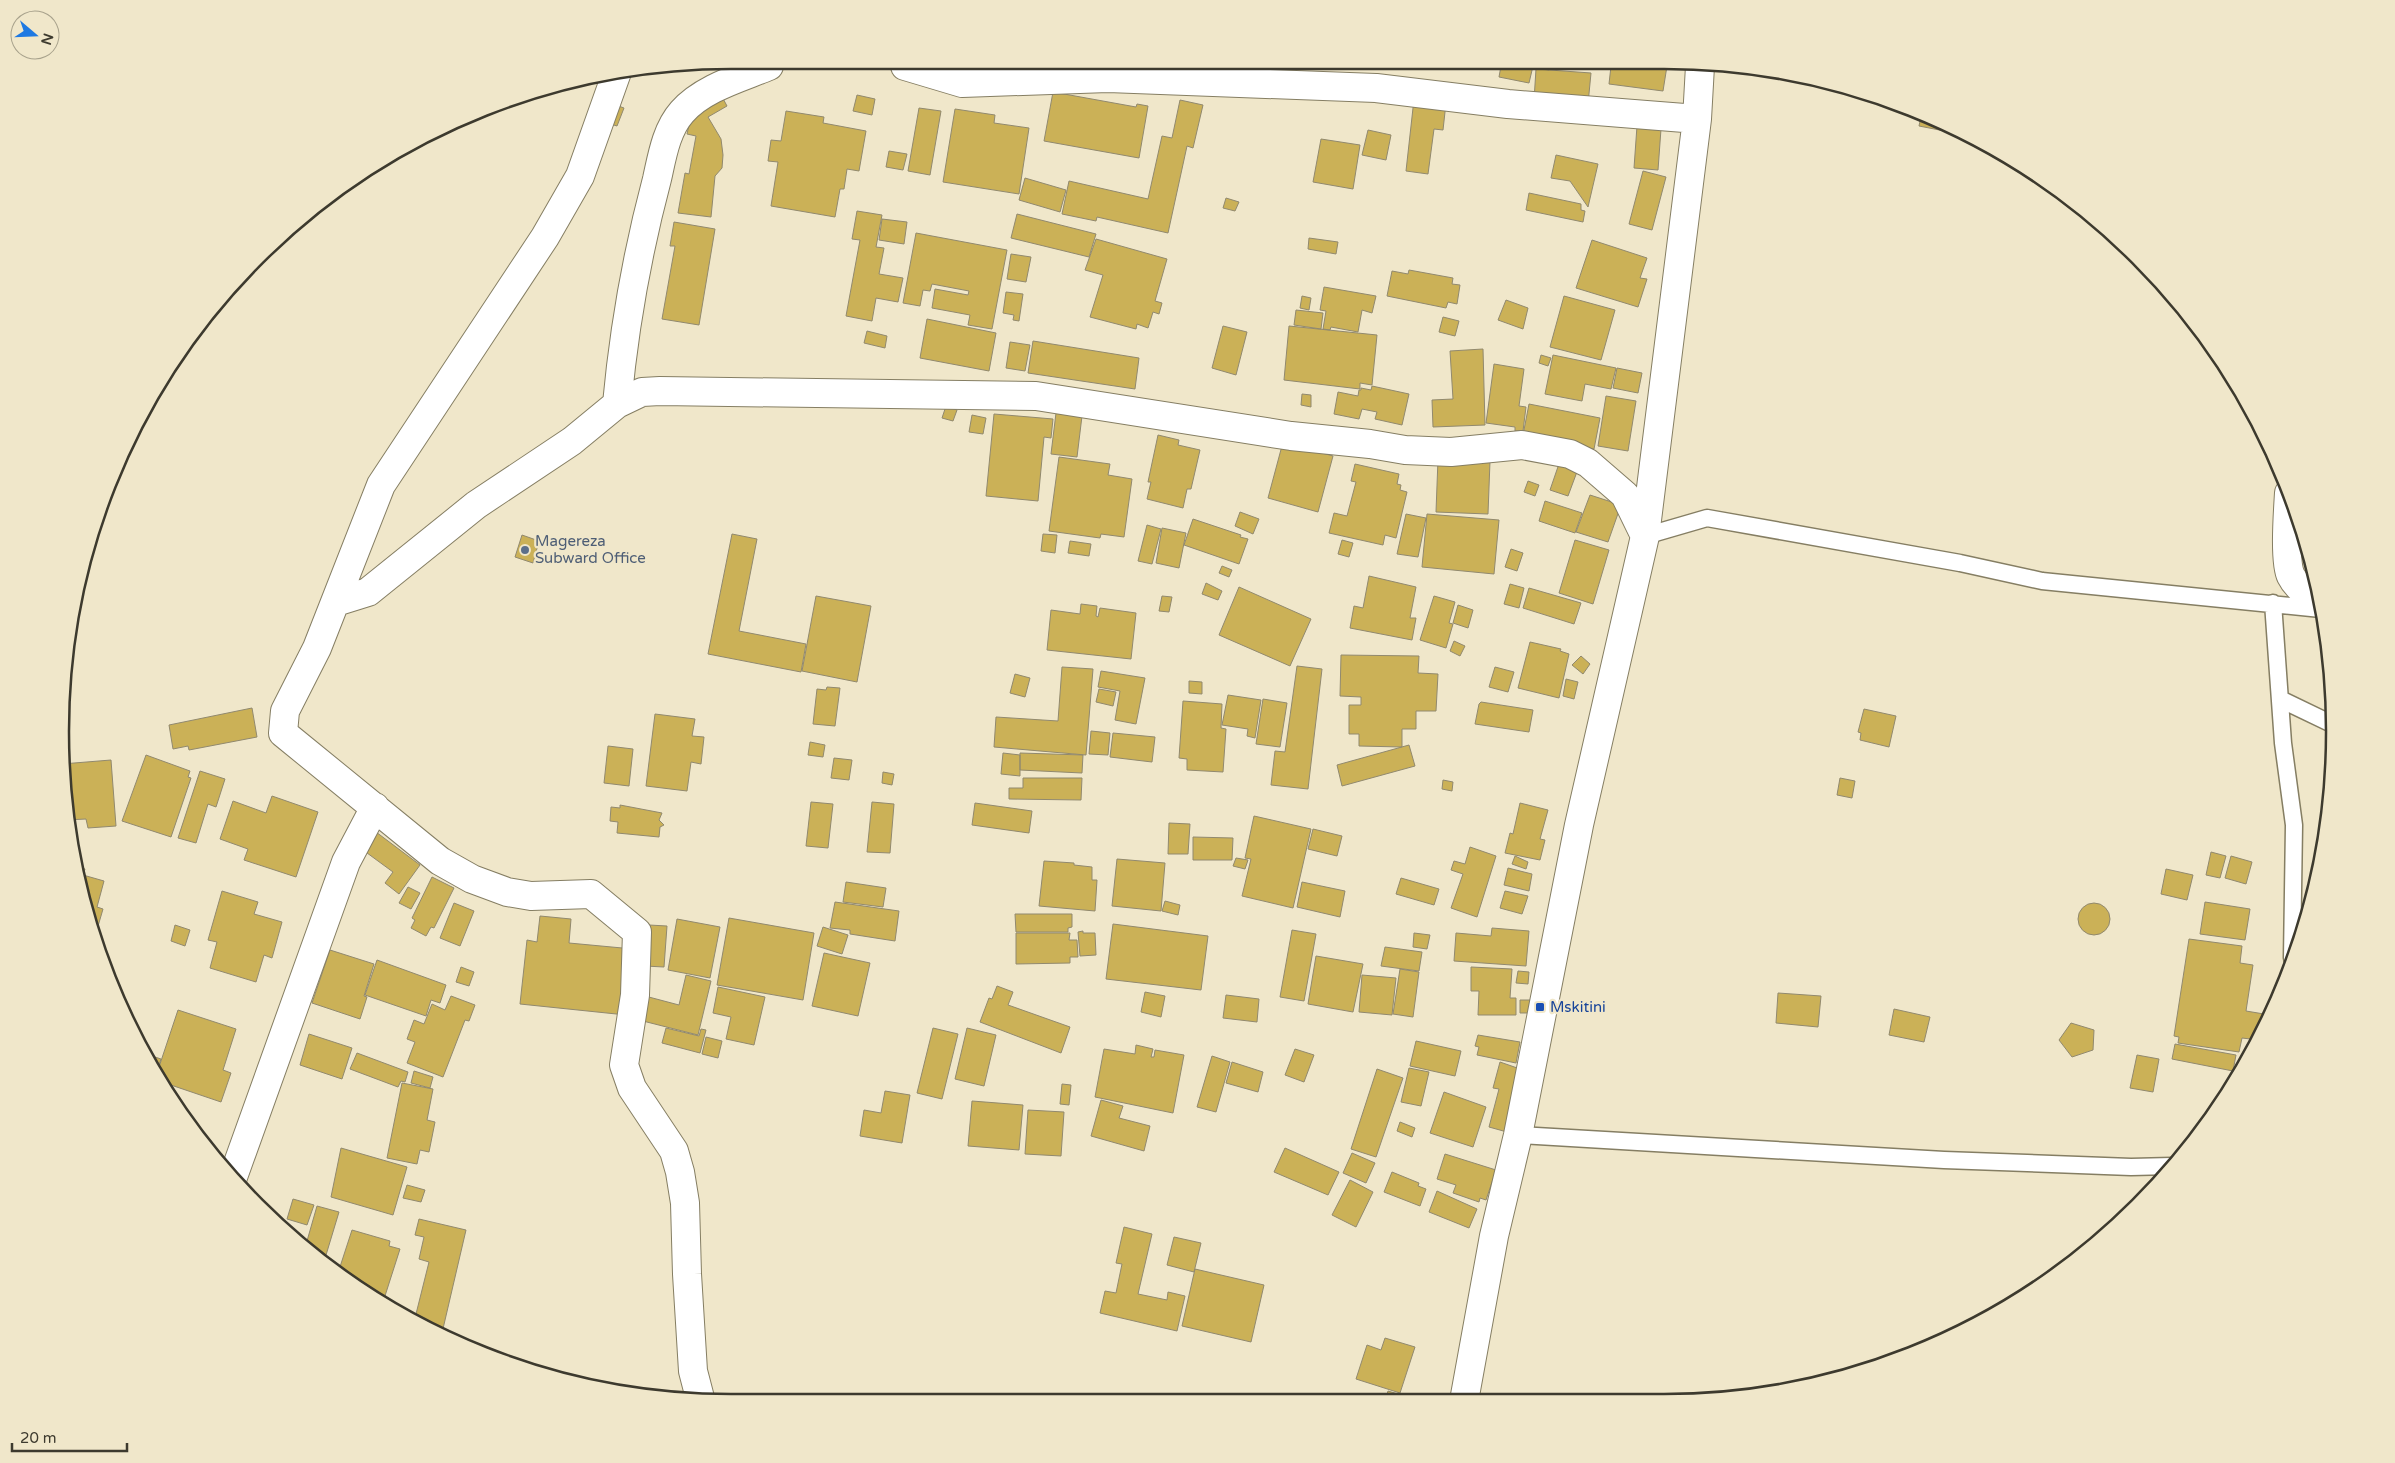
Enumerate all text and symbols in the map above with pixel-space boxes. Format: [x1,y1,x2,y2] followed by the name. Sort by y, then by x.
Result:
[10,10,60,60] north arrow
[37,31,57,47] text: N
[535,532,646,567] place label: Magereza Subward Office
[519,544,531,556] marker: Magereza Subward Office
[1550,998,1606,1016] place label: Mskitini
[1534,1001,1546,1013] marker: Mskitini
[12,1420,128,1452] scale bar
[20,1429,57,1447] text: 20 m

